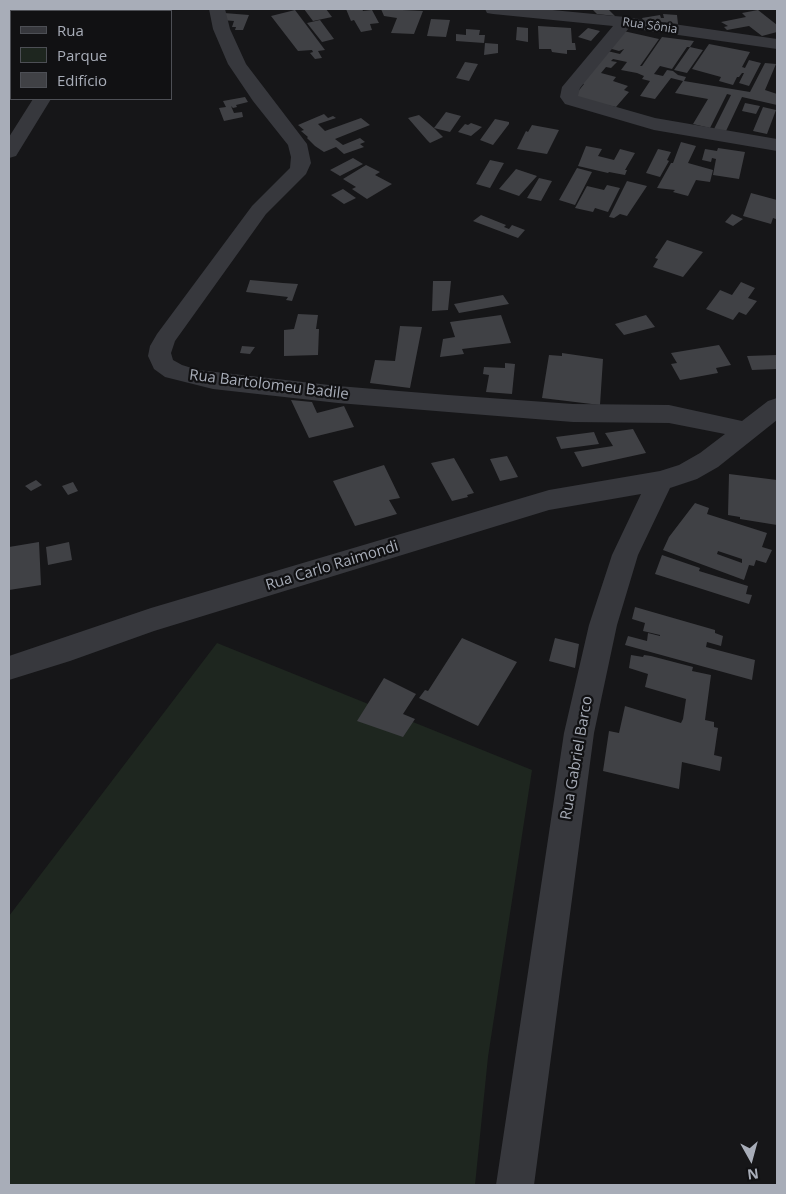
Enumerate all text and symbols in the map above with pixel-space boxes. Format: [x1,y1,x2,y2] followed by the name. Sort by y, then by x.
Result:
[10,10,172,100] legend
[622,15,678,37] street label: Rua Sônia
[57,20,84,40] text: Rua
[57,45,107,65] text: Parque
[57,70,107,90] text: Edifício
[188,366,350,404] street label: Rua Bartolomeu Badile
[263,537,401,595] street label: Rua Carlo Raimondi
[557,695,597,821] street label: Rua Gabriel Barco
[726,1134,776,1184] north arrow
[746,1164,760,1185] text: N

